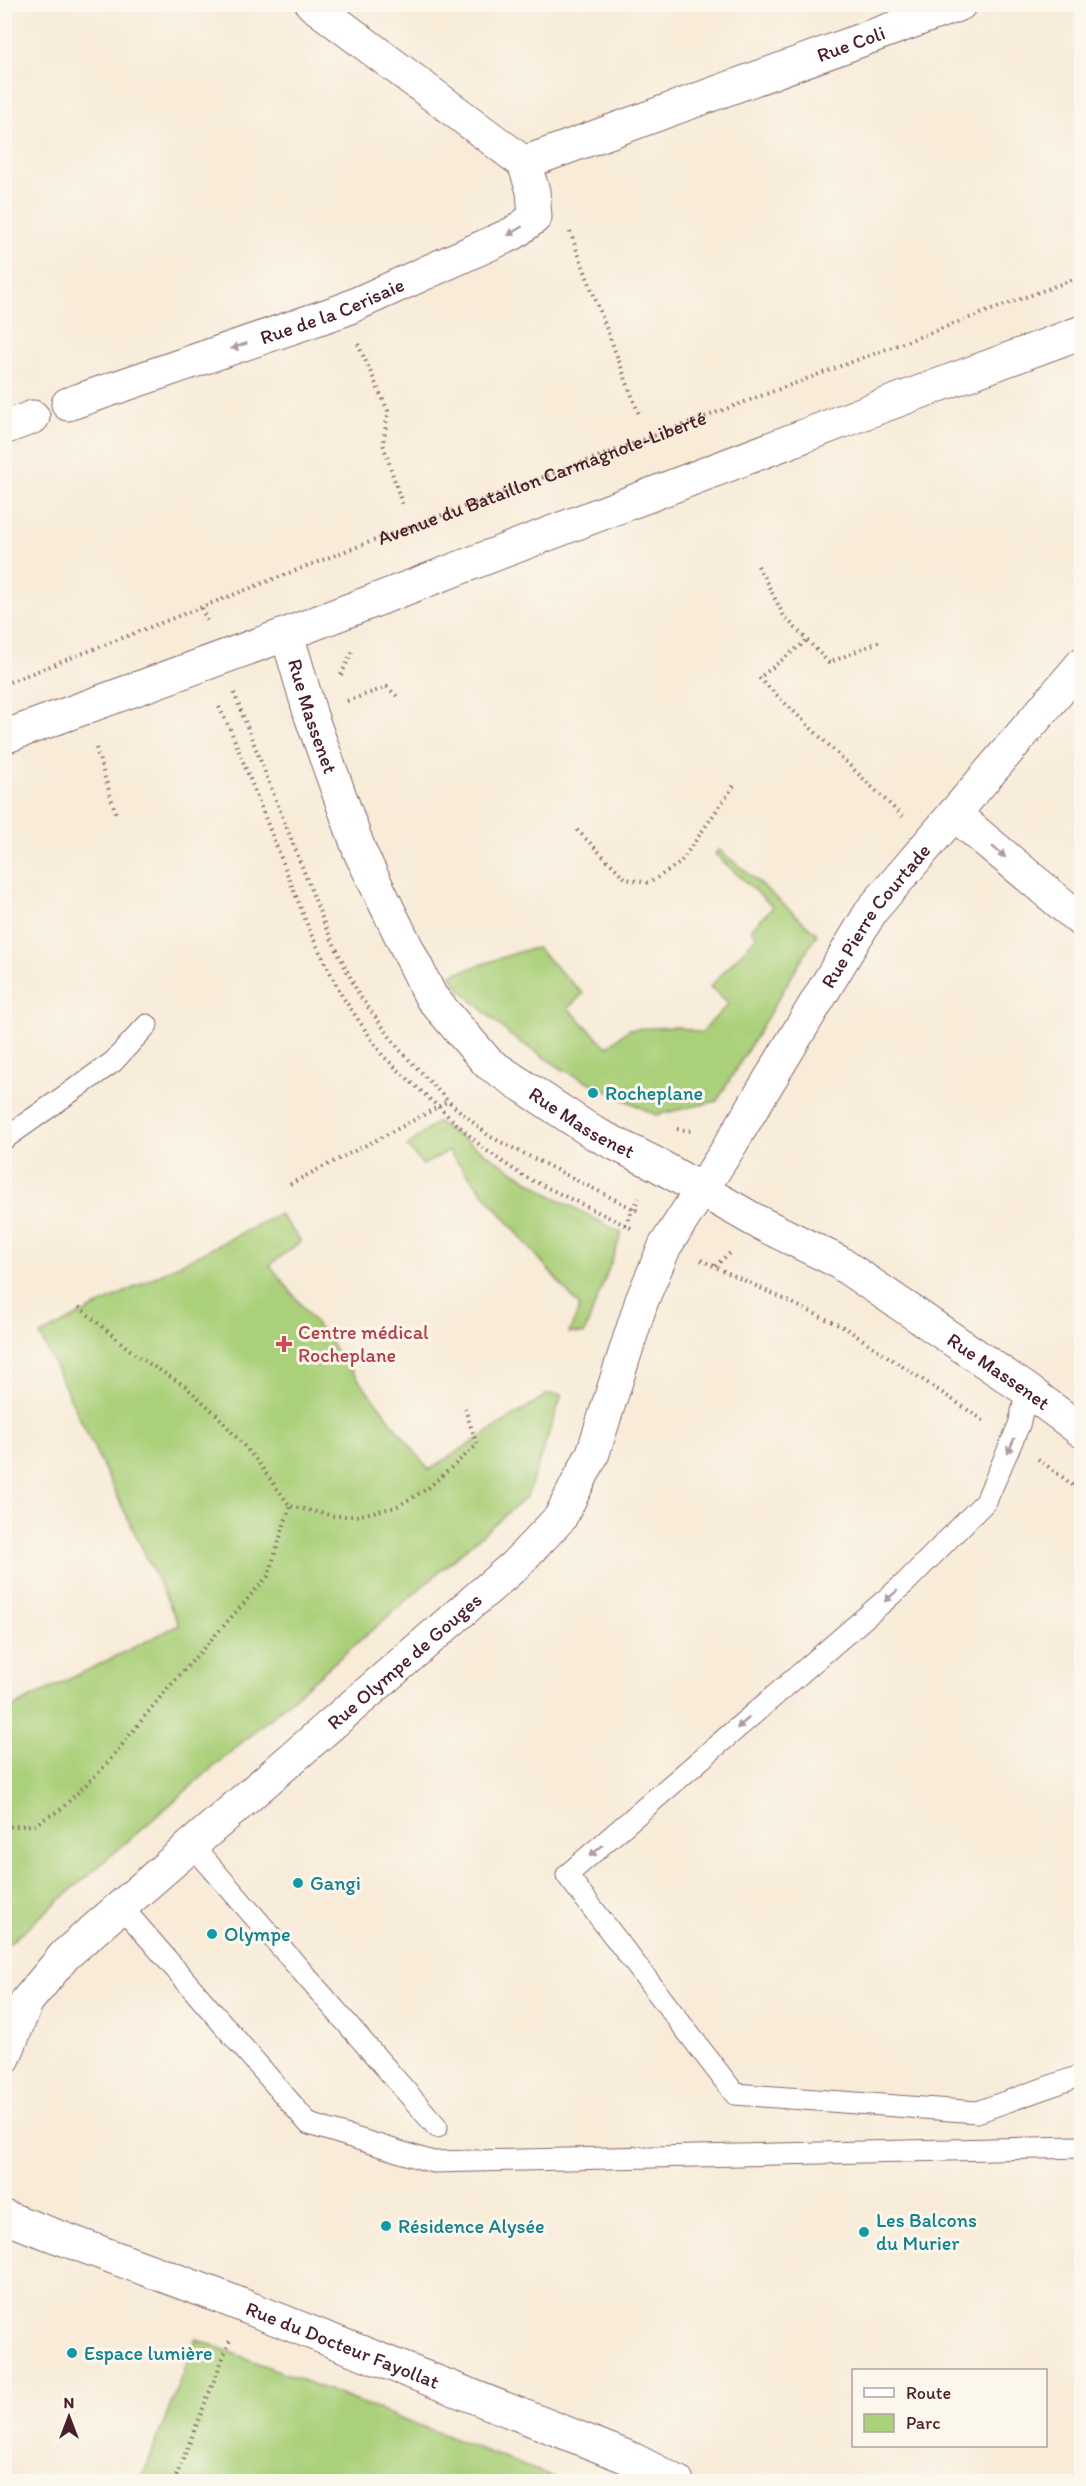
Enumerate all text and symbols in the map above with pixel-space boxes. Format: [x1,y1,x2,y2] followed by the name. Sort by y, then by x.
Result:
[813,20,888,67] street label: Rue Coli
[507,225,524,236] one-way arrow
[257,272,408,349] street label: Rue de la Cerisaie
[230,341,248,351] one-way arrow
[374,405,709,550] street label: Avenue du Bataillon Carmagnole-Liberté
[283,656,343,777] street label: Rue Massenet
[816,839,935,992] street label: Rue Pierre Courtade
[991,845,1007,858] one-way arrow
[524,1081,639,1163] street label: Rue Massenet
[605,1081,703,1105] place label: Rocheplane
[586,1086,600,1100] marker: Rocheplane
[298,1320,429,1367] place label: Centre médical Rocheplane
[943,1327,1055,1415] street label: Rue Massenet
[275,1335,293,1353] marker: Centre médical Rocheplane
[1006,1437,1016,1455] one-way arrow
[322,1588,486,1735] street label: Rue Olympe de Gouges
[884,1589,899,1602] one-way arrow
[736,1716,751,1729] one-way arrow
[588,1844,604,1857] one-way arrow
[310,1871,361,1895] place label: Gangi
[291,1876,305,1890] marker: Gangi
[224,1922,291,1946] place label: Olympe
[205,1927,219,1941] marker: Olympe
[876,2208,977,2255] place label: Les Balcons du Murier
[398,2214,545,2238] place label: Résidence Alysée
[379,2219,393,2233] marker: Résidence Alysée
[857,2225,871,2239] marker: Les Balcons du Murier
[242,2296,443,2394] street label: Rue du Docteur Fayollat
[84,2341,213,2365] place label: Espace lumière
[65,2346,79,2360] marker: Espace lumière
[852,2369,1047,2447] legend
[906,2382,951,2404] text: Route
[39,2387,99,2447] north arrow
[64,2393,74,2412] text: N
[906,2412,940,2434] text: Parc

